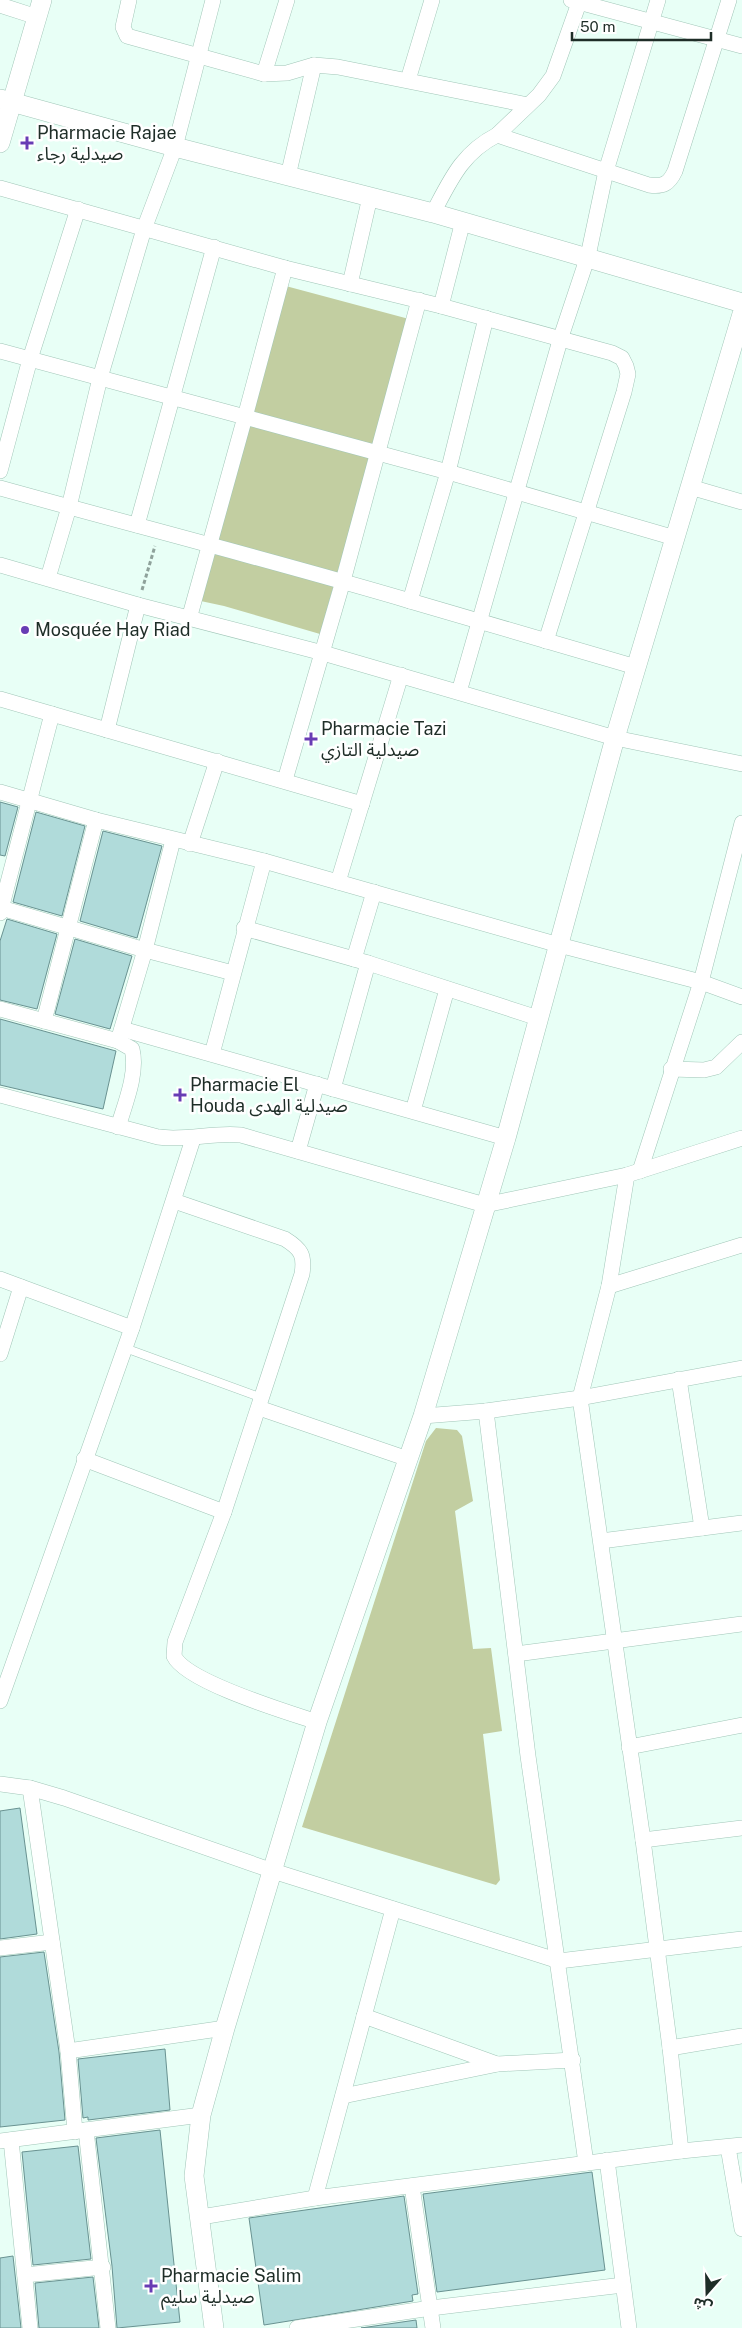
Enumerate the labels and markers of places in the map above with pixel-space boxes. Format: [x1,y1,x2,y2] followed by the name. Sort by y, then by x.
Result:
[37,122,177,165] place label: Pharmacie Rajae صيدلية رجاء
[21,137,33,149] marker: Pharmacie Rajae صيدلية رجاء
[35,619,190,640] place label: Mosquée Hay Riad
[19,624,31,636] marker: Mosquée Hay Riad
[321,718,447,763] place label: Pharmacie Tazi صيدلية التازي
[305,733,317,745] marker: Pharmacie Tazi صيدلية التازي
[190,1074,348,1117] place label: Pharmacie El Houda صيدلية الهدى
[174,1089,186,1101] marker: Pharmacie El Houda صيدلية الهدى
[161,2265,301,2310] place label: Pharmacie Salim صيدلية سليم
[145,2280,157,2292] marker: Pharmacie Salim صيدلية سليم

